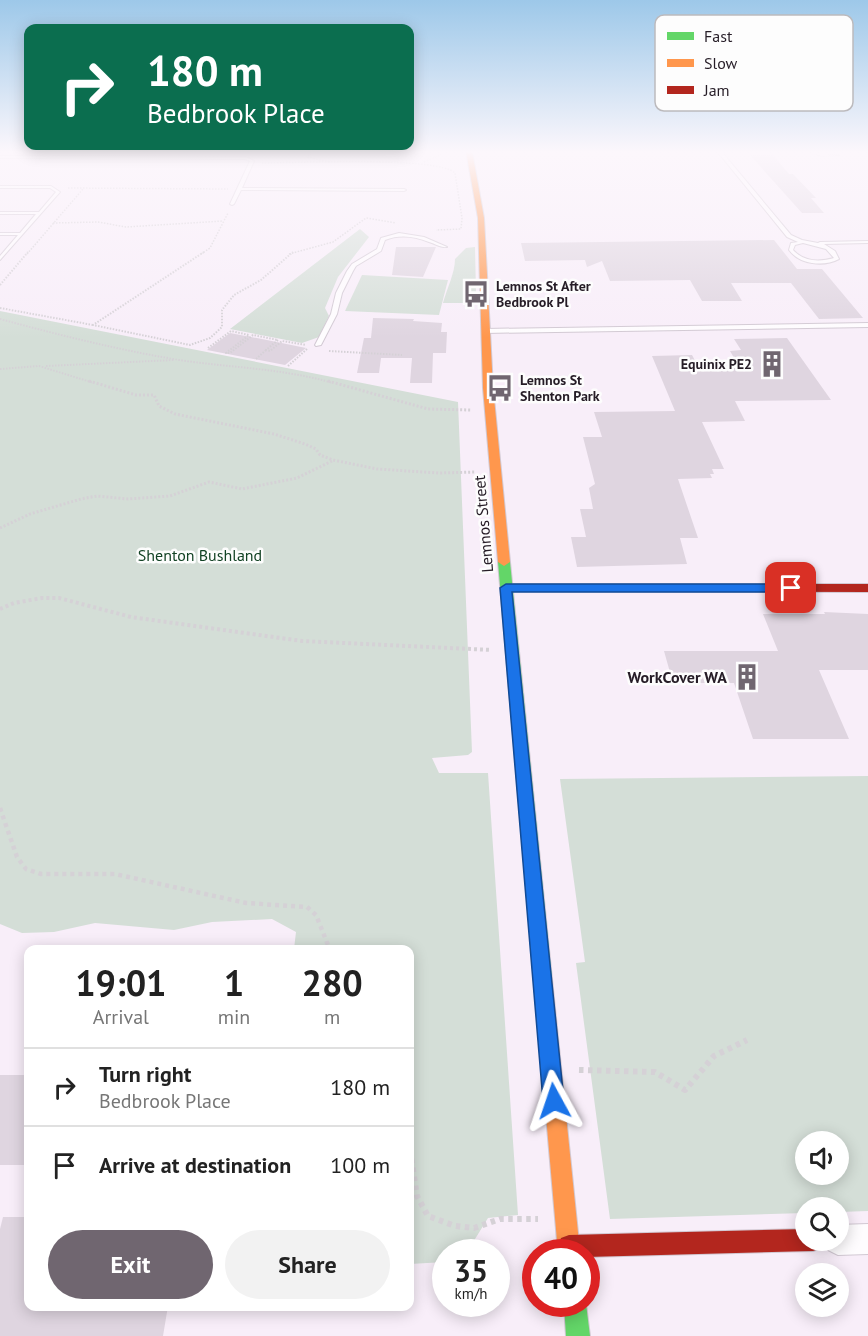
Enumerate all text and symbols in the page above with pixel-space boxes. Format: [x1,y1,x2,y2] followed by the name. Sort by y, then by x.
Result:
[655,15,853,111] legend
[704,26,733,46] text: Fast
[147,43,263,98] text: 180 m
[48,48,126,126] icon: right
[704,53,738,73] text: Slow
[703,80,730,100] text: Jam
[147,96,325,130] text: Bedbrook Place
[496,277,591,311] place label: Lemnos St After Bedbrook Pl
[461,279,491,309] bus stop icon: Lemnos St After Bedbrook Pl
[757,349,787,379] building icon: Equinix PE2
[681,355,752,373] place label: Equinix PE2
[520,371,600,405] place label: Lemnos St Shenton Park
[485,373,515,403] bus stop icon: Lemnos St Shenton Park
[469,474,497,574] street label: Lemnos Street
[138,545,262,565] park label: Shenton Bushland
[765,562,816,613] pin
[774,571,807,604] icon: arrive
[732,662,762,692] building icon: WorkCover WA
[628,667,727,687] place label: WorkCover WA
[75,959,167,1006] text: 19:01
[224,959,244,1006] text: 1
[302,959,363,1006] text: 280
[93,1004,149,1030] text: Arrival
[218,1004,250,1030] text: min
[324,1004,340,1030] text: m
[99,1060,191,1088] text: Turn right
[522,1069,586,1133] position arrow
[48,1071,81,1104] icon: right
[330,1073,390,1101] text: 180 m
[99,1088,231,1114] text: Bedbrook Place
[795,1131,849,1317] map controls
[795,1131,849,1185] button: sound
[48,1149,81,1182] icon: arrive
[99,1151,291,1179] text: Arrive at destination
[330,1151,390,1179] text: 100 m
[795,1197,849,1251] button: search
[48,1230,213,1299] button: Exit
[225,1230,390,1299] button: Share
[522,1239,600,1317] speed limit sign: 40
[454,1251,488,1290] text: 35
[795,1263,849,1317] button: layers
[455,1284,487,1303] text: km/h

